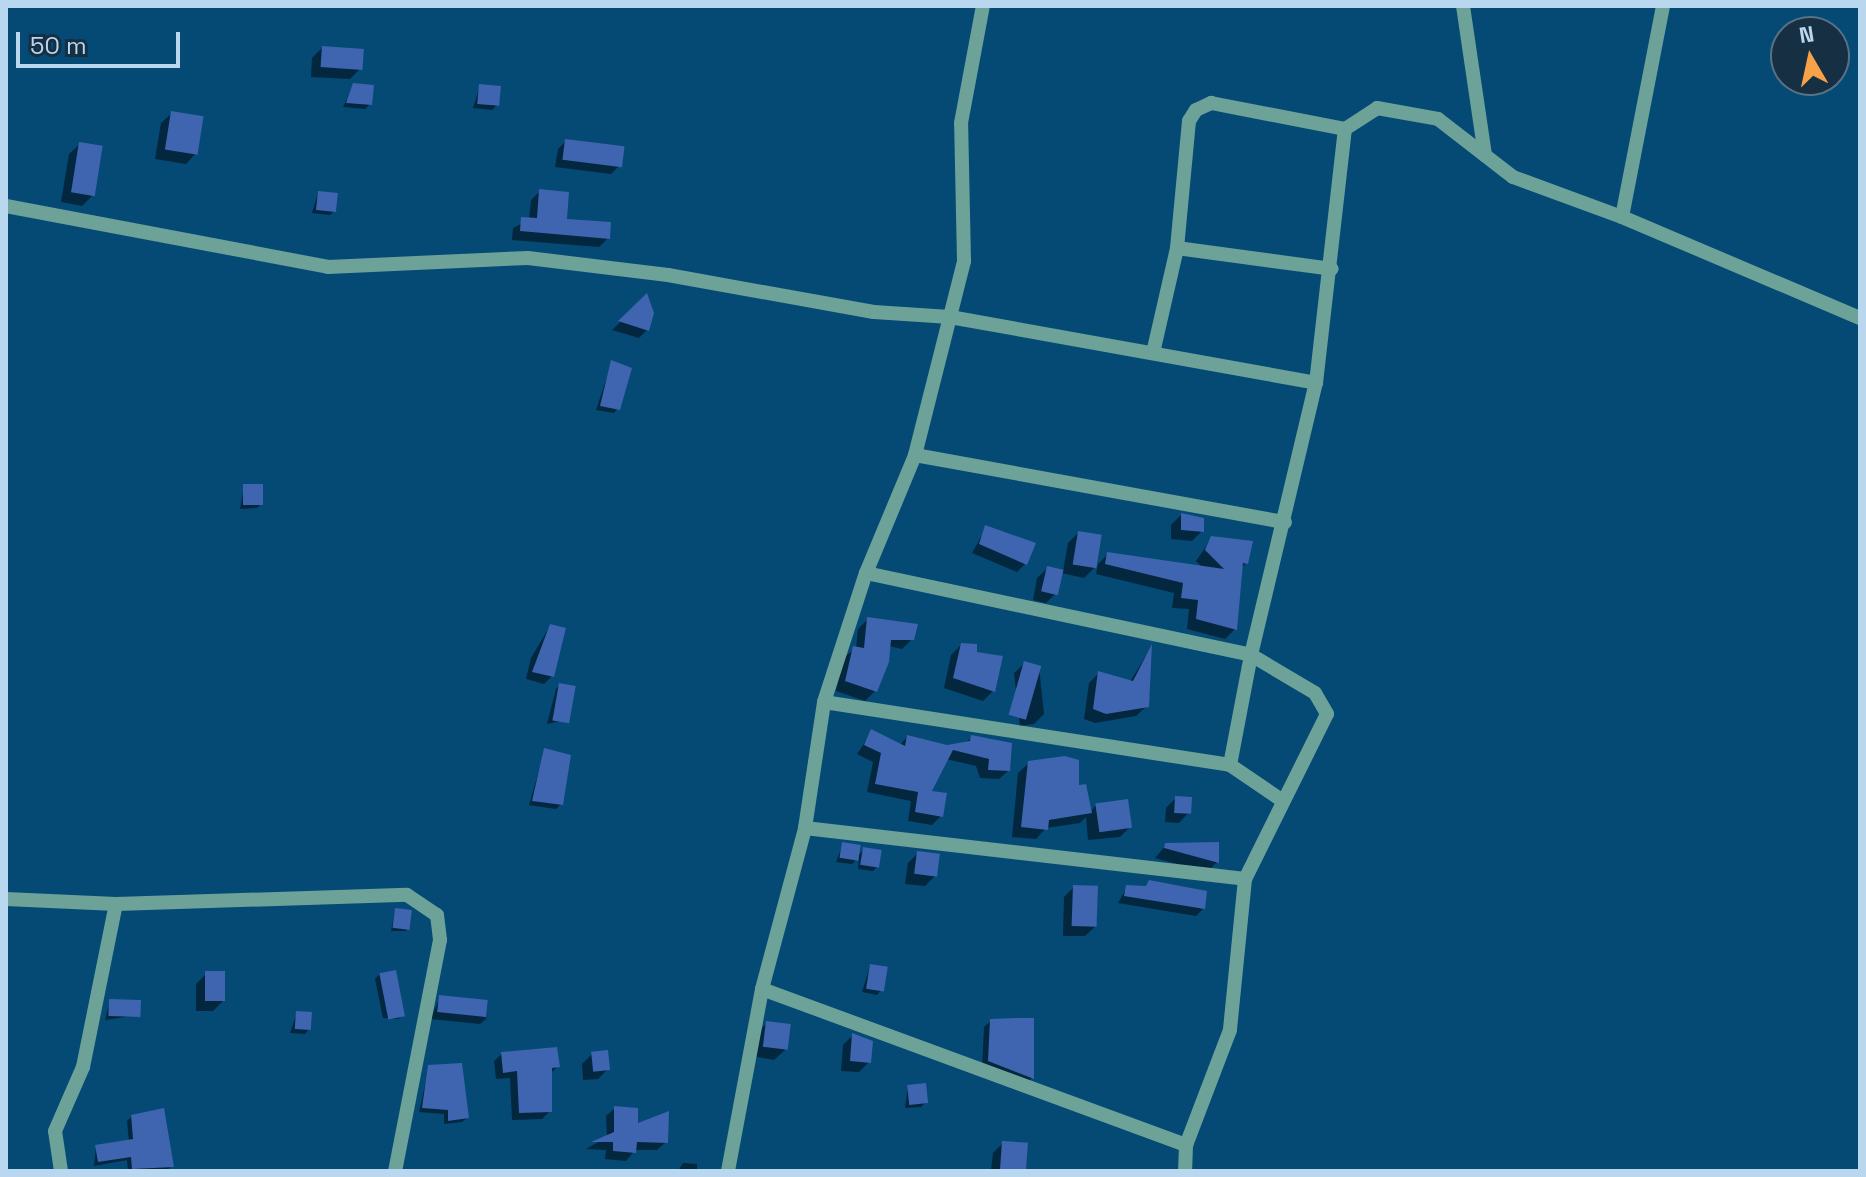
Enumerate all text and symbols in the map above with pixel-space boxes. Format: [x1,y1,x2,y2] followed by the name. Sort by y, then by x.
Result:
[20,16,184,66] scale bar
[1770,16,1850,96] north arrow
[1797,19,1816,49] text: N
[30,30,87,61] text: 50 m

